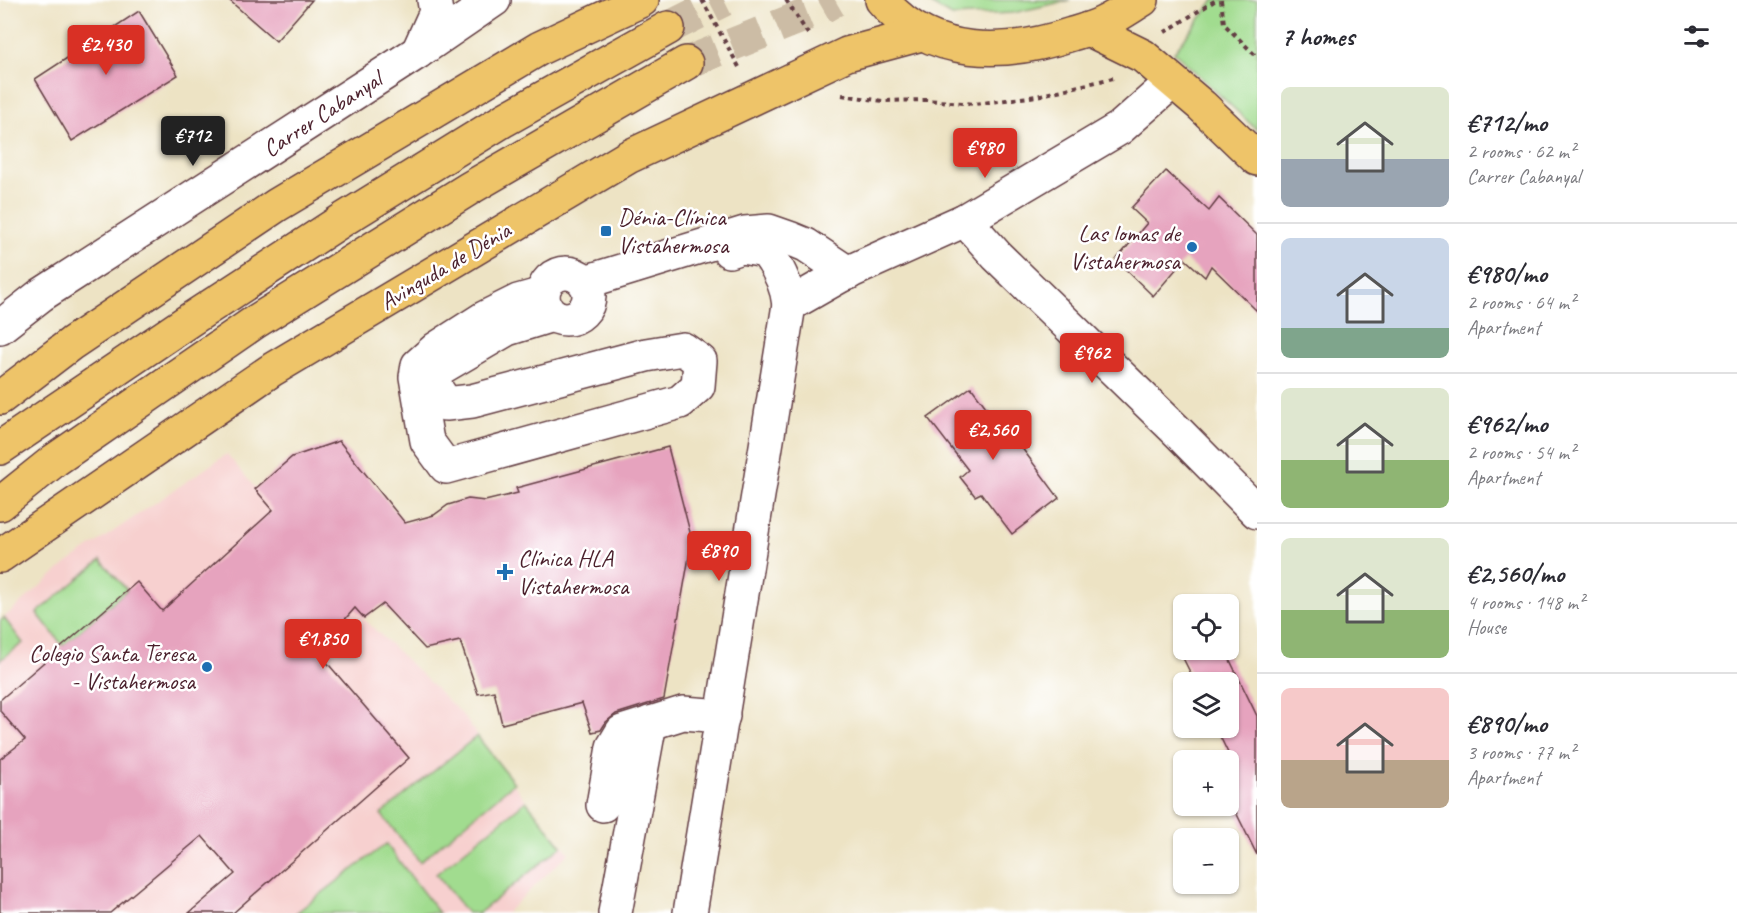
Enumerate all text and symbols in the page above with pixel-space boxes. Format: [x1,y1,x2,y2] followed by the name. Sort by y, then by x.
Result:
[1281,20,1354,53] text: 7 homes
[1680,20,1713,53] icon: filters
[57,25,155,76] pin: €2,430
[82,32,130,57] text: €2,430
[257,62,390,164] street label: Carrer Cabanyal
[1467,106,1547,139] text: €712/mo
[1329,111,1401,183] icon: home
[157,116,229,167] pin: €712
[175,123,211,148] text: €712
[949,128,1021,179] pin: €980
[967,135,1003,160] text: €980
[1467,139,1575,164] text: 2 rooms · 62 m²
[1467,164,1580,189] text: Carrer Cabanyal
[618,202,730,260] place label: Dénia-Clínica Vistahermosa
[374,214,517,317] street label: Avinguda de Dénia
[1070,218,1182,276] place label: Las lomas de Vistahermosa
[599,224,613,238] marker: Dénia-Clínica Vistahermosa
[1185,240,1199,254] marker: Las lomas de Vistahermosa
[1467,257,1547,290] text: €980/mo
[1329,262,1401,334] icon: home
[1467,290,1575,315] text: 2 rooms · 64 m²
[1467,315,1540,340] text: Apartment
[1056,333,1128,384] pin: €962
[1074,340,1110,365] text: €962
[1467,407,1547,440] text: €962/mo
[944,410,1042,461] pin: €2,560
[1329,412,1401,484] icon: home
[968,417,1018,442] text: €2,560
[1467,440,1575,465] text: 2 rooms · 54 m²
[1467,465,1540,490] text: Apartment
[683,531,755,582] pin: €890
[701,538,737,563] text: €890
[518,543,630,601] place label: Clínica HLA Vistahermosa
[1467,557,1564,590] text: €2,560/mo
[1329,562,1401,634] icon: home
[496,563,514,581] marker: Clínica HLA Vistahermosa
[1467,590,1584,615] text: 4 rooms · 148 m²
[1173,594,1239,894] map controls
[1173,594,1239,660] button: locate
[1467,615,1506,640] text: House
[274,619,372,670] pin: €1,850
[299,626,347,651] text: €1,850
[29,638,197,696] place label: Colegio Santa Teresa - Vistahermosa
[200,660,214,674] marker: Colegio Santa Teresa - Vistahermosa
[1173,672,1239,738] button: layers
[1467,707,1547,740] text: €890/mo
[1329,712,1401,784] icon: home
[1467,740,1575,765] text: 3 rooms · 77 m²
[1173,750,1239,816] button: +
[1467,765,1540,790] text: Apartment
[1173,828,1239,894] button: −

